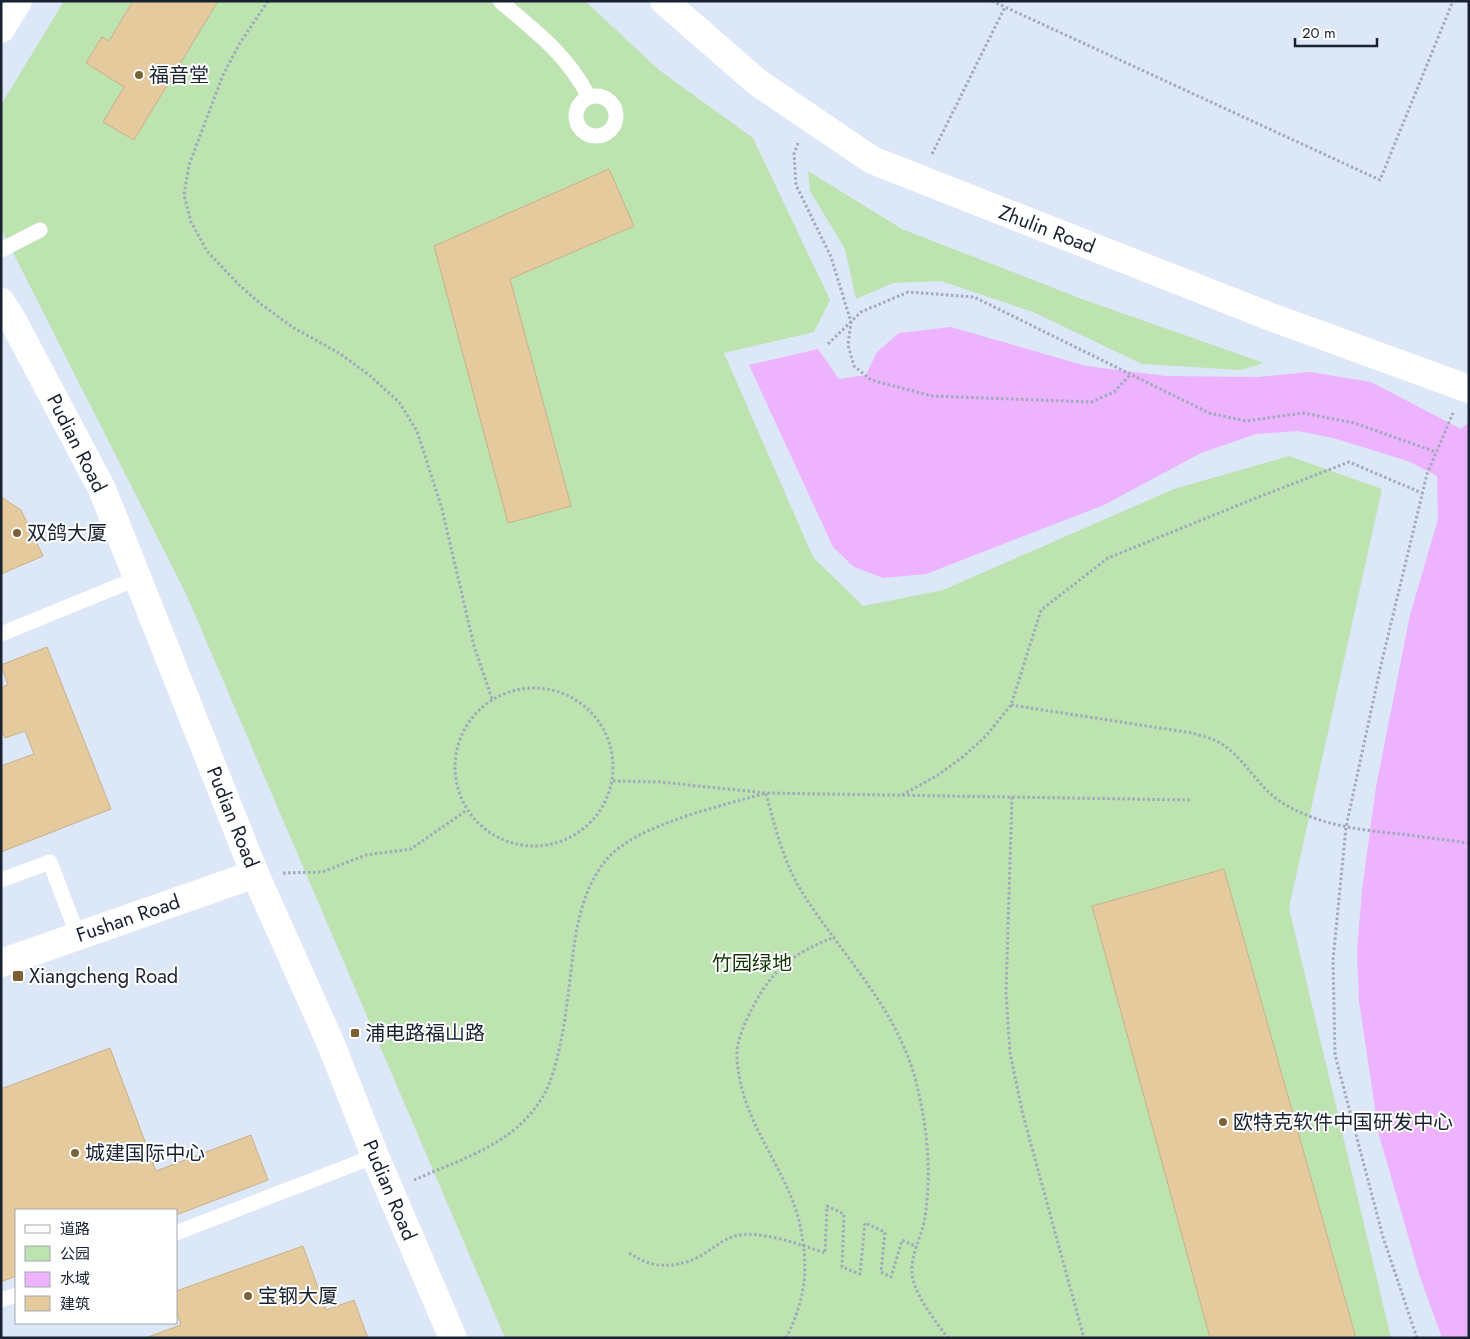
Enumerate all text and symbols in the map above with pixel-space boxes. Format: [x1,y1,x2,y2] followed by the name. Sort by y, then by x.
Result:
[1295,15,1378,47] scale bar
[1302,22,1336,44] text: 20 m
[149,61,209,90] place label: 福音堂
[133,69,145,81] marker: 福音堂
[994,198,1099,261] street label: Zhulin Road
[39,389,114,497] street label: Pudian Road
[27,519,107,548] place label: 双鸽大厦
[11,527,23,539] marker: 双鸽大厦
[199,762,266,872] street label: Pudian Road
[72,887,184,950] street label: Fushan Road
[712,949,792,978] park label: 竹园绿地
[29,962,178,991] place label: Xiangcheng Road
[11,969,25,983] marker: Xiangcheng Road
[365,1019,485,1048] place label: 浦电路福山路
[349,1027,361,1039] marker: 浦电路福山路
[1233,1108,1453,1137] place label: 欧特克软件中国研发中心
[1217,1116,1229,1128] marker: 欧特克软件中国研发中心
[355,1135,424,1245] street label: Pudian Road
[85,1139,205,1168] place label: 城建国际中心
[69,1147,81,1159] marker: 城建国际中心
[15,1209,178,1324] legend
[60,1218,90,1240] text: 道路
[60,1243,90,1265] text: 公园
[60,1268,90,1290] text: 水域
[258,1282,338,1311] place label: 宝钢大厦
[242,1290,254,1302] marker: 宝钢大厦
[60,1293,90,1315] text: 建筑

